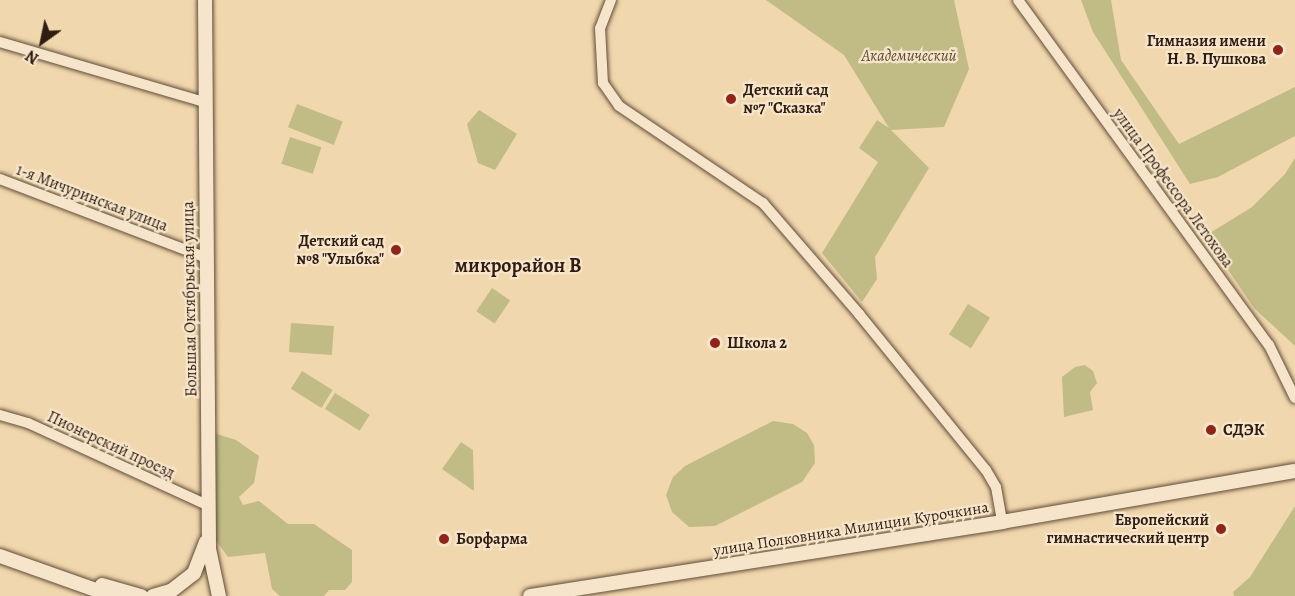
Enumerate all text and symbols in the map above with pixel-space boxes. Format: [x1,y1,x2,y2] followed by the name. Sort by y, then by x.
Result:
[12,12,72,72] north arrow
[1147,31,1266,69] place label: Гимназия имени Н. В. Пушкова
[1271,43,1285,57] marker: Гимназия имени Н. В. Пушкова
[21,45,43,69] text: N
[861,46,957,66] park label: Академический
[743,80,829,118] place label: Детский сад №7 "Сказка"
[724,92,738,106] marker: Детский сад №7 "Сказка"
[1109,105,1237,271] street label: улица Профессора Летохова
[13,160,171,236] street label: 1-я Мичуринская улица
[179,201,201,397] street label: Большая Октябрьская улица
[296,231,384,269] place label: Детский сад №8 "Улыбка"
[389,243,403,257] marker: Детский сад №8 "Улыбка"
[455,253,581,277] district label: микрорайон В
[727,333,787,353] place label: Школа 2
[708,336,722,350] marker: Школа 2
[44,407,178,483] street label: Пионерский проезд
[1223,420,1264,440] place label: СДЭК
[1204,423,1218,437] marker: СДЭК
[712,498,990,560] street label: улица Полковника Милиции Курочкина
[1046,510,1209,548] place label: Европейский гимнастический центр
[1214,522,1228,536] marker: Европейский гимнастический центр
[456,529,528,549] place label: Борфарма
[437,532,451,546] marker: Борфарма

